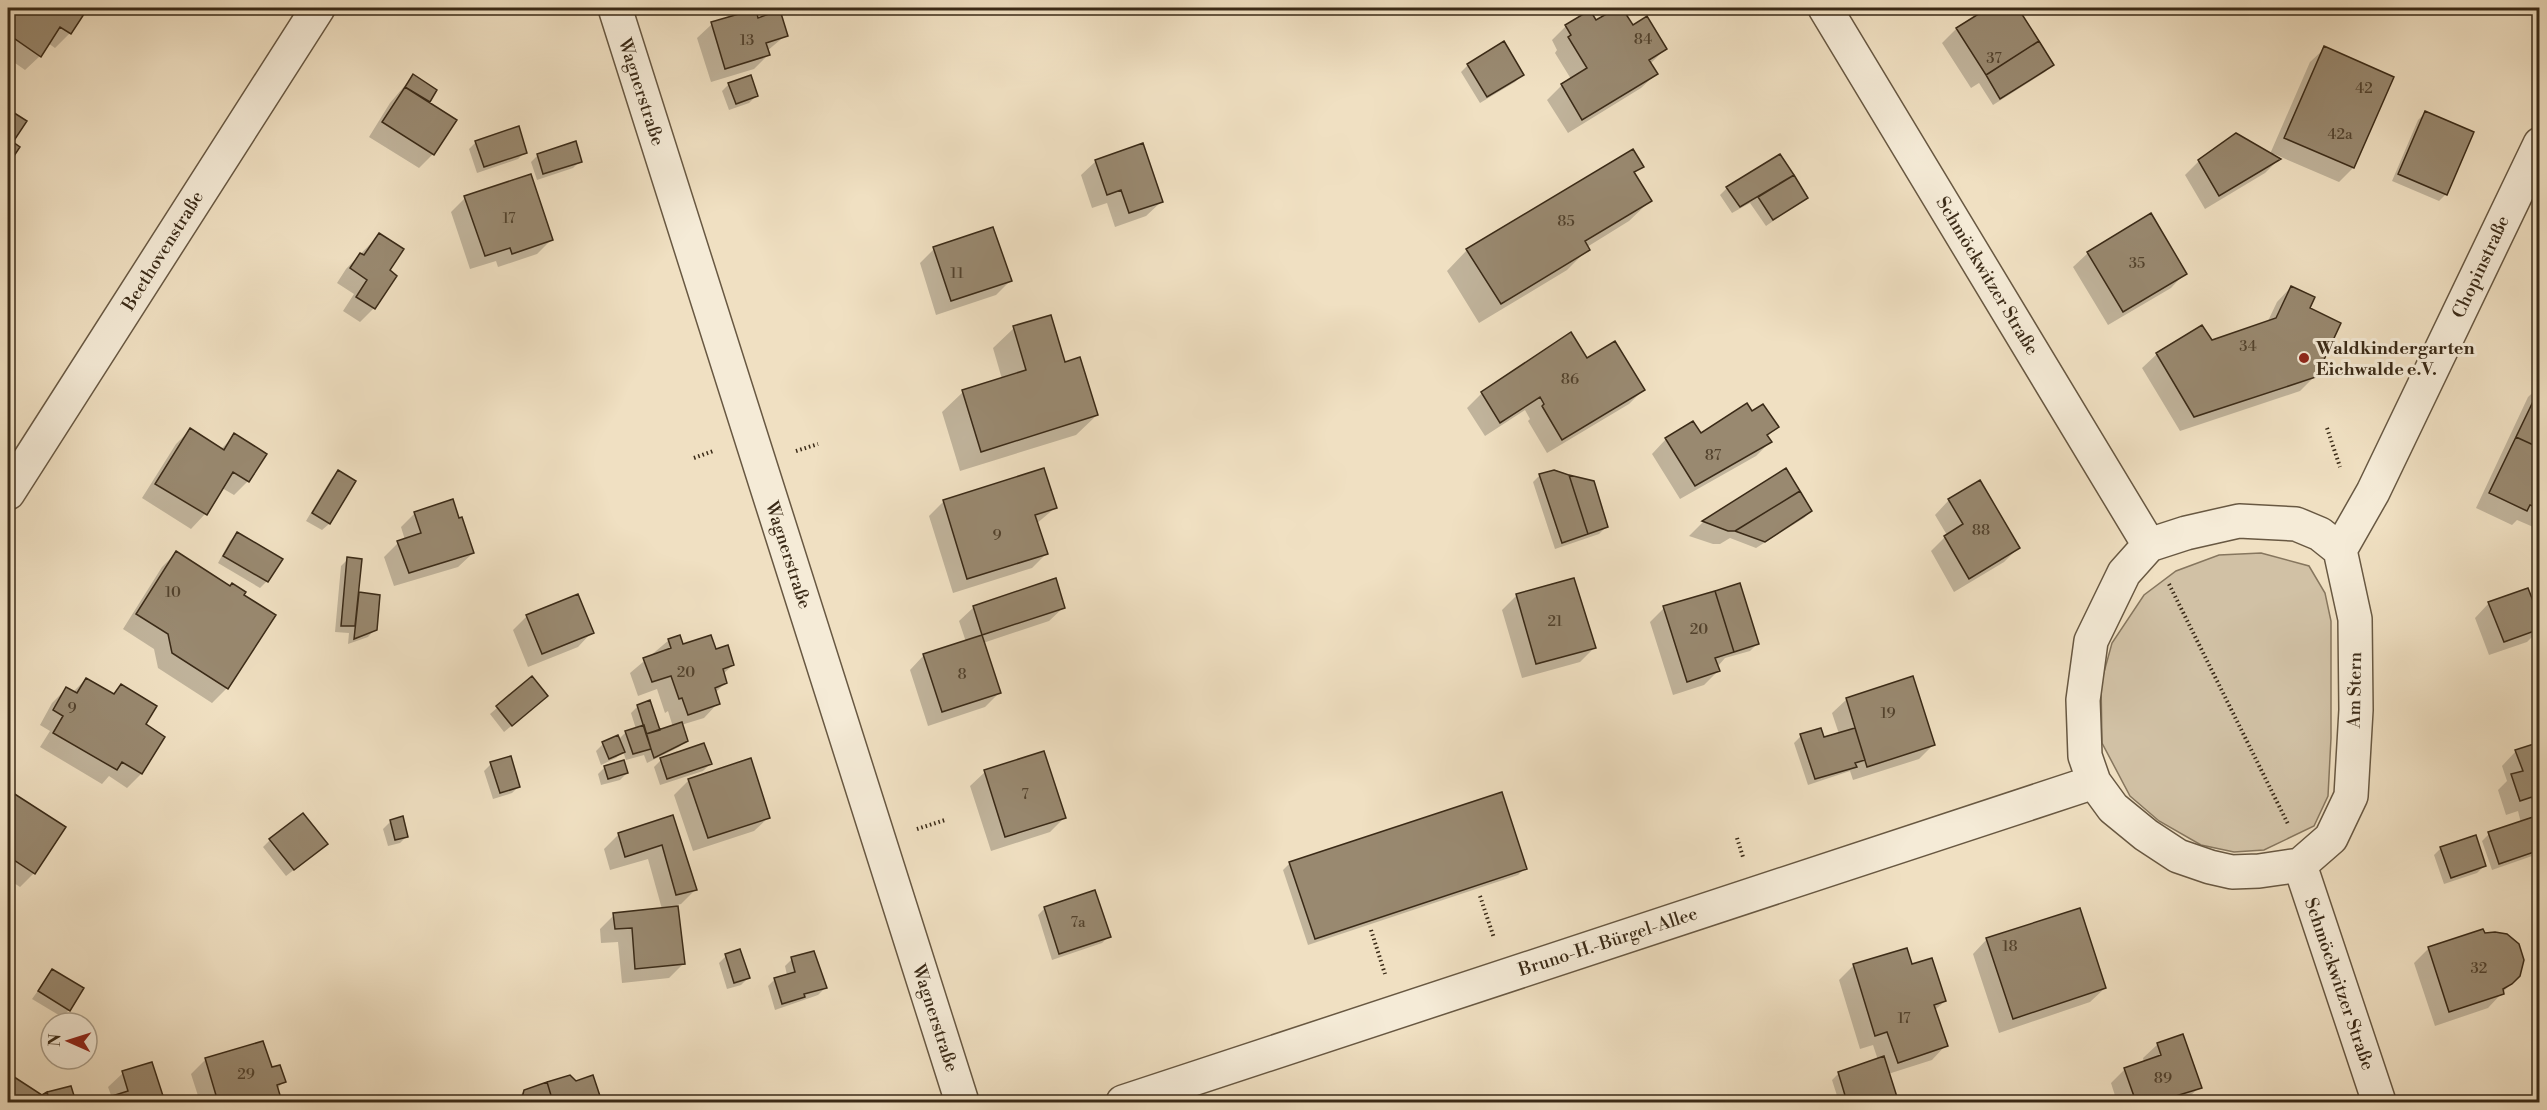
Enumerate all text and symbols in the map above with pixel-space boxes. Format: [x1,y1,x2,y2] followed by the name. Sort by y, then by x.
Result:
[1634,30,1652,49] house number: 84
[740,31,754,50] house number: 13
[613,34,669,149] street label: Wagnerstraße
[1986,49,2002,68] house number: 37
[2355,79,2373,98] house number: 42
[2327,125,2353,144] house number: 42a
[116,187,209,316] street label: Beethovenstraße
[1931,193,2043,359] street label: Schmöckwitzer Straße
[502,209,516,228] house number: 17
[1557,212,1575,231] house number: 85
[2447,212,2515,322] street label: Chopinstraße
[2129,254,2145,273] house number: 35
[950,264,964,283] house number: 11
[2239,337,2257,356] house number: 34
[2315,337,2475,381] place label: Waldkindergarten Eichwalde e.V.
[2297,351,2311,365] marker: Waldkindergarten Eichwalde e.V.
[1561,370,1579,389] house number: 86
[1705,446,1722,465] house number: 87
[760,497,816,612] street label: Wagnerstraße
[1972,521,1990,540] house number: 88
[992,526,1002,545] house number: 9
[165,583,181,602] house number: 10
[1547,612,1563,631] house number: 21
[1690,620,1708,639] house number: 20
[2343,651,2367,729] street label: Am Stern
[677,663,695,682] house number: 20
[957,665,967,684] house number: 8
[67,699,77,718] house number: 9
[1880,704,1896,723] house number: 19
[1021,785,1029,804] house number: 7
[2299,895,2379,1073] street label: Schmöckwitzer Straße
[1515,902,1700,982] street label: Bruno-H.-Bürgel-Allee
[1070,913,1086,932] house number: 7a
[2002,937,2018,956] house number: 18
[2471,959,2487,978] house number: 32
[907,960,963,1075] street label: Wagnerstraße
[1897,1009,1911,1028] house number: 17
[39,1011,99,1071] north arrow
[45,1033,65,1047] text: N
[237,1065,255,1084] house number: 29
[2154,1069,2172,1088] house number: 89

